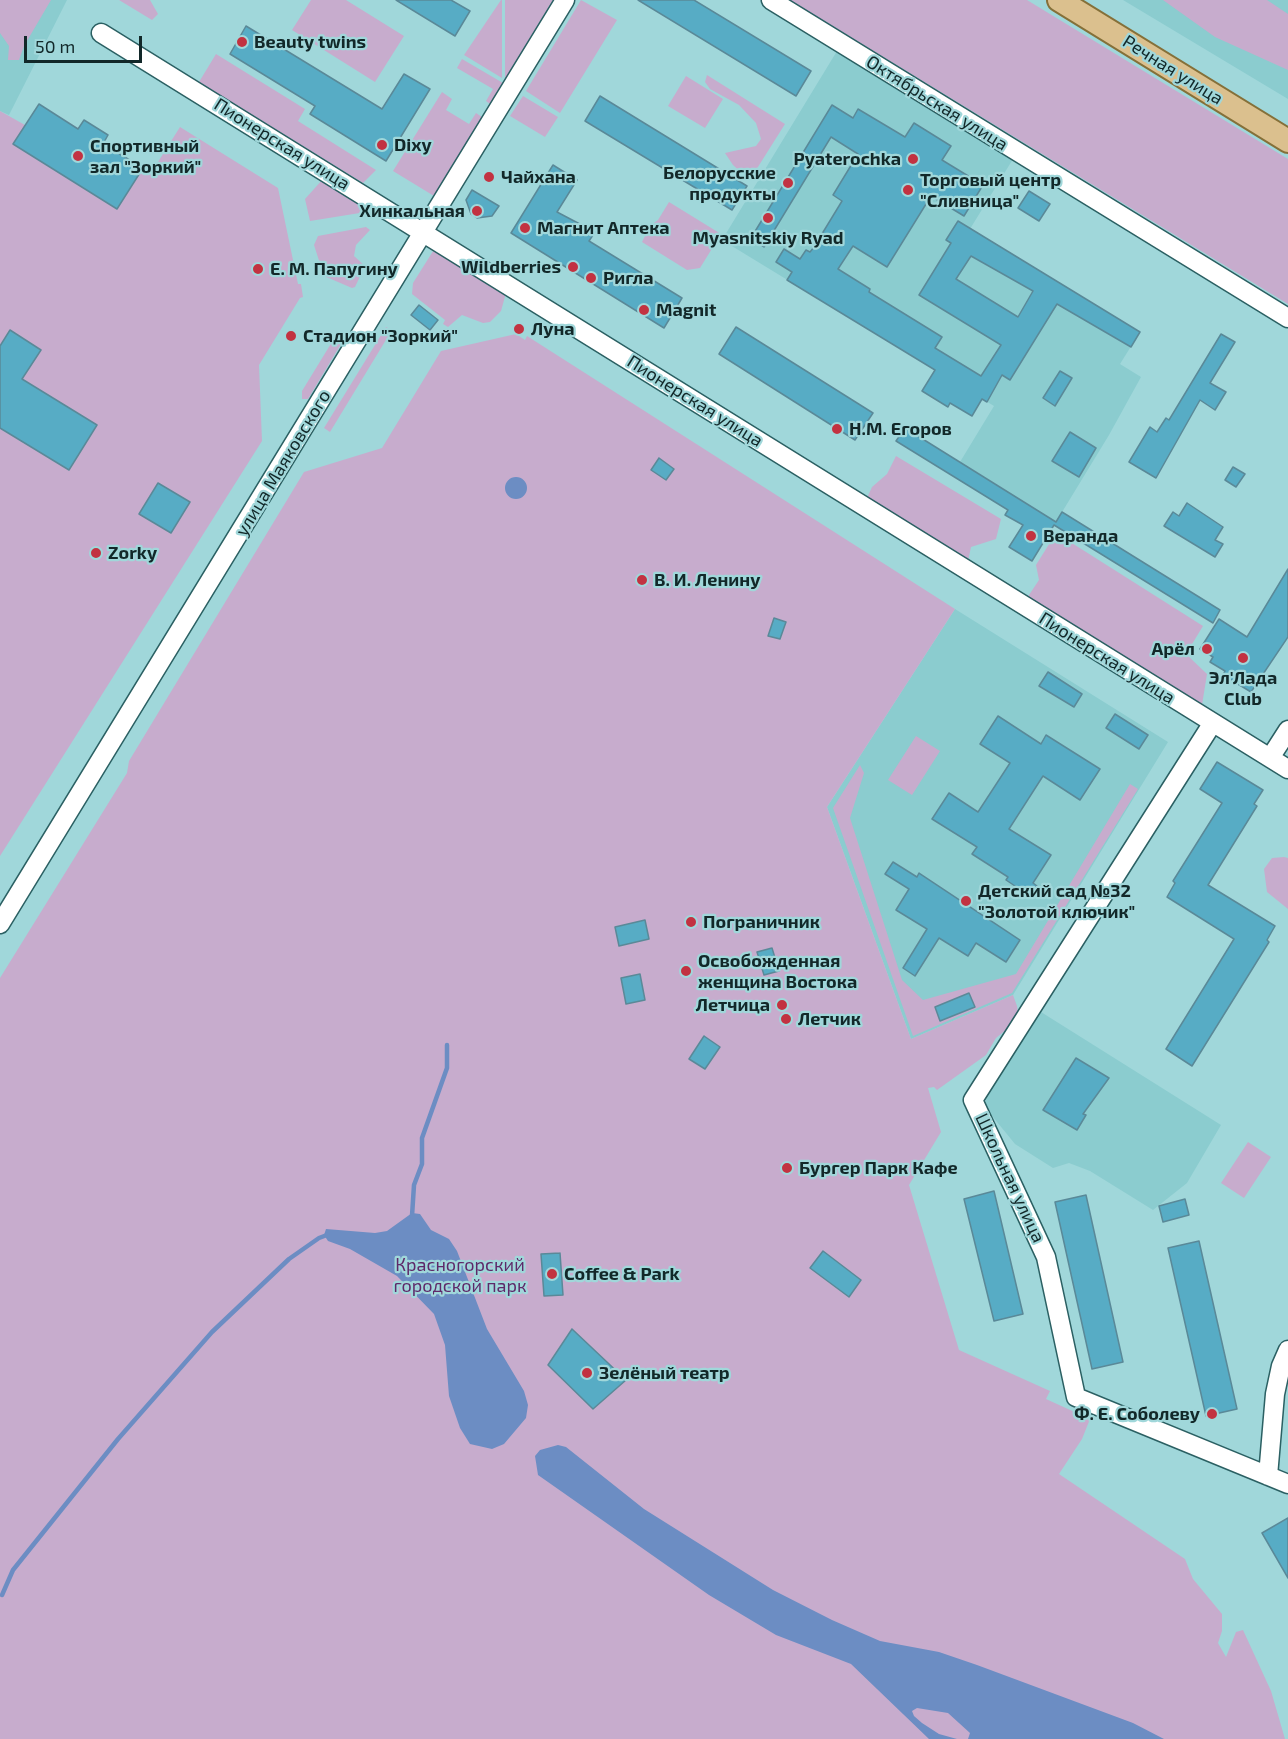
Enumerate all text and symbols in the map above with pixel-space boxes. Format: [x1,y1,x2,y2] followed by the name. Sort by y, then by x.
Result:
[27,24,146,62] scale bar
[254,31,366,53] place label: Beauty twins
[1119,31,1227,109] street label: Речная улица
[35,35,75,57] text: 50 m
[235,35,249,49] marker: Beauty twins
[862,51,1012,155] street label: Октябрьская улица
[210,93,354,195] street label: Пионерская улица
[394,134,432,156] place label: Dixy
[90,135,201,178] place label: Спортивный зал "Зоркий"
[375,138,389,152] marker: Dixy
[794,148,901,170] place label: Pyaterochka
[71,149,85,163] marker: Спортивный зал "Зоркий"
[906,152,920,166] marker: Pyaterochka
[663,162,776,204] place label: Белорусские продукты
[501,166,576,188] place label: Чайхана
[920,169,1061,212] place label: Торговый центр "Сливница"
[482,170,496,184] marker: Чайхана
[781,176,795,190] marker: Белорусские продукты
[901,183,915,197] marker: Торговый центр "Сливница"
[359,200,465,222] place label: Хинкальная
[470,204,484,218] marker: Хинкальная
[761,211,775,225] marker: Myasnitskiy Ryad
[537,217,670,239] place label: Магнит Аптека
[518,221,532,235] marker: Магнит Аптека
[693,227,843,249] place label: Myasnitskiy Ryad
[461,256,561,278] place label: Wildberries
[270,258,398,280] place label: Е. М. Папугину
[566,260,580,274] marker: Wildberries
[251,262,265,276] marker: Е. М. Папугину
[603,267,653,289] place label: Ригла
[584,271,598,285] marker: Ригла
[656,299,716,321] place label: Magnit
[637,303,651,317] marker: Magnit
[531,318,575,340] place label: Луна
[512,322,526,336] marker: Луна
[303,325,458,347] place label: Стадион "Зоркий"
[284,329,298,343] marker: Стадион "Зоркий"
[623,350,767,452] street label: Пионерская улица
[231,386,335,540] street label: улица Маяковского
[849,418,952,440] place label: Н.М. Егоров
[830,422,844,436] marker: Н.М. Егоров
[1043,525,1118,547] place label: Веранда
[1024,529,1038,543] marker: Веранда
[108,542,157,564] place label: Zorky
[89,546,103,560] marker: Zorky
[654,569,760,591] place label: В. И. Ленину
[635,573,649,587] marker: В. И. Ленину
[1035,607,1179,709] street label: Пионерская улица
[1152,638,1195,660] place label: Арёл
[1200,642,1214,656] marker: Арёл
[1236,651,1250,665] marker: Эл'Лада Club
[1209,667,1277,710] place label: Эл'Лада Club
[978,880,1135,922] place label: Детский сад №32 "Золотой ключик"
[959,894,973,908] marker: Детский сад №32 "Золотой ключик"
[703,911,820,933] place label: Пограничник
[684,915,698,929] marker: Пограничник
[698,950,857,992] place label: Освобожденная женщина Востока
[679,964,693,978] marker: Освобожденная женщина Востока
[696,994,770,1016] place label: Летчица
[775,998,789,1012] marker: Летчица
[798,1008,861,1030] place label: Летчик
[779,1012,793,1026] marker: Летчик
[971,1110,1049,1246] street label: Школьная улица
[799,1157,958,1179] place label: Бургер Парк Кафе
[780,1161,794,1175] marker: Бургер Парк Кафе
[393,1254,527,1296] park label: Красногорский городской парк
[564,1263,680,1285] place label: Coffee & Park
[545,1267,559,1281] marker: Coffee & Park
[599,1362,730,1384] place label: Зелёный театр
[580,1366,594,1380] marker: Зелёный театр
[1074,1403,1200,1425] place label: Ф. Е. Соболеву
[1205,1407,1219,1421] marker: Ф. Е. Соболеву

